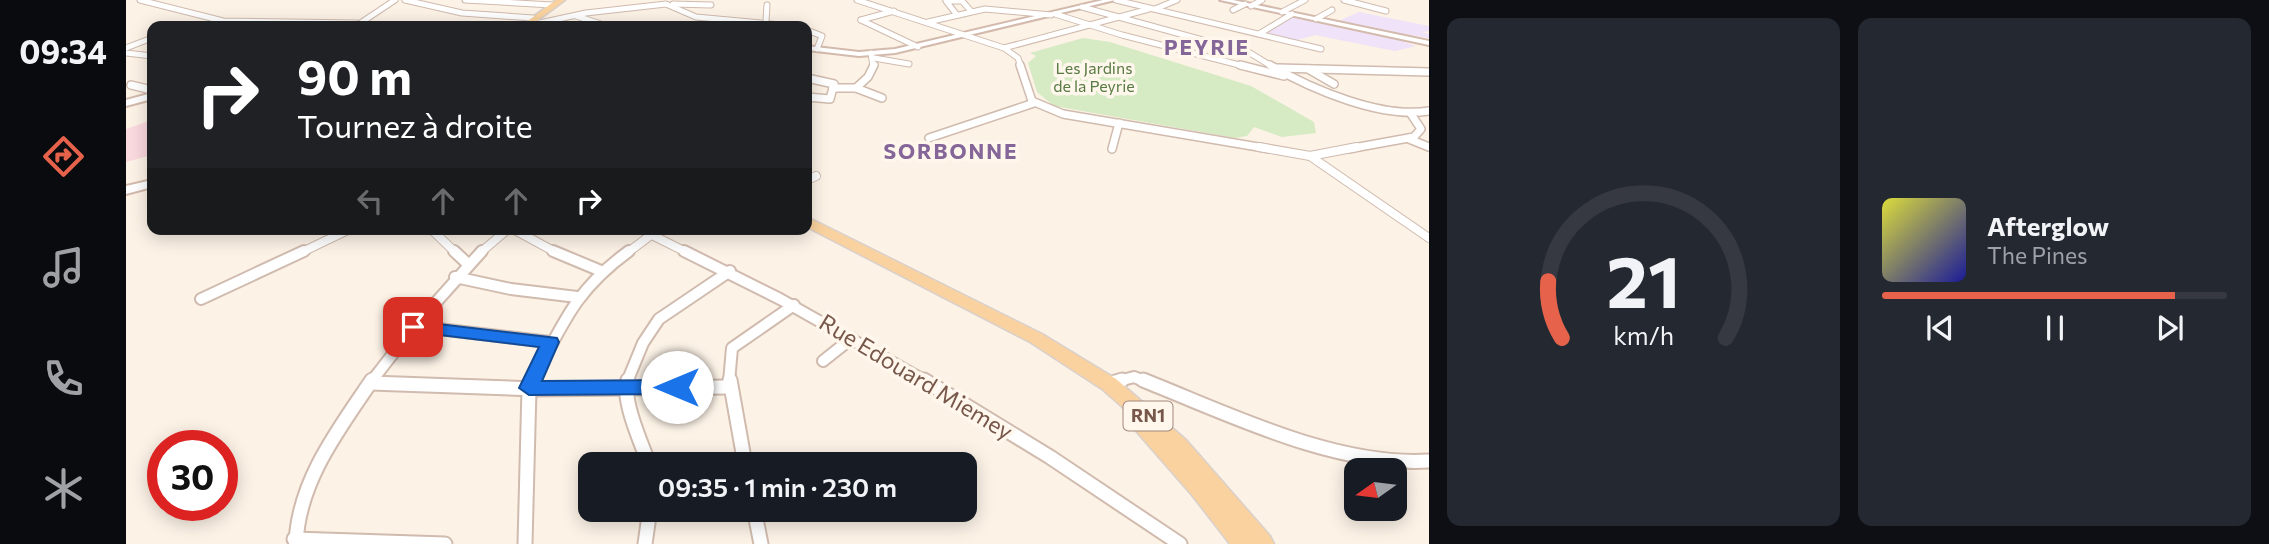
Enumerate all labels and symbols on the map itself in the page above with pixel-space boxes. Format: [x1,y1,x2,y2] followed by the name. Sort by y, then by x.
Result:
[1164,34,1250,59] district label: PEYRIE
[1053,58,1135,95] park label: Les Jardins de la Peyrie
[883,138,1019,163] district label: SORBONNE
[383,297,443,357] pin
[815,307,1018,445] street label: Rue Edouard Miemey
[640,350,714,424] position arrow
[1124,402,1172,430] road number: RN1
[147,430,238,521] speed limit sign: 30
[1344,458,1407,522] north arrow

